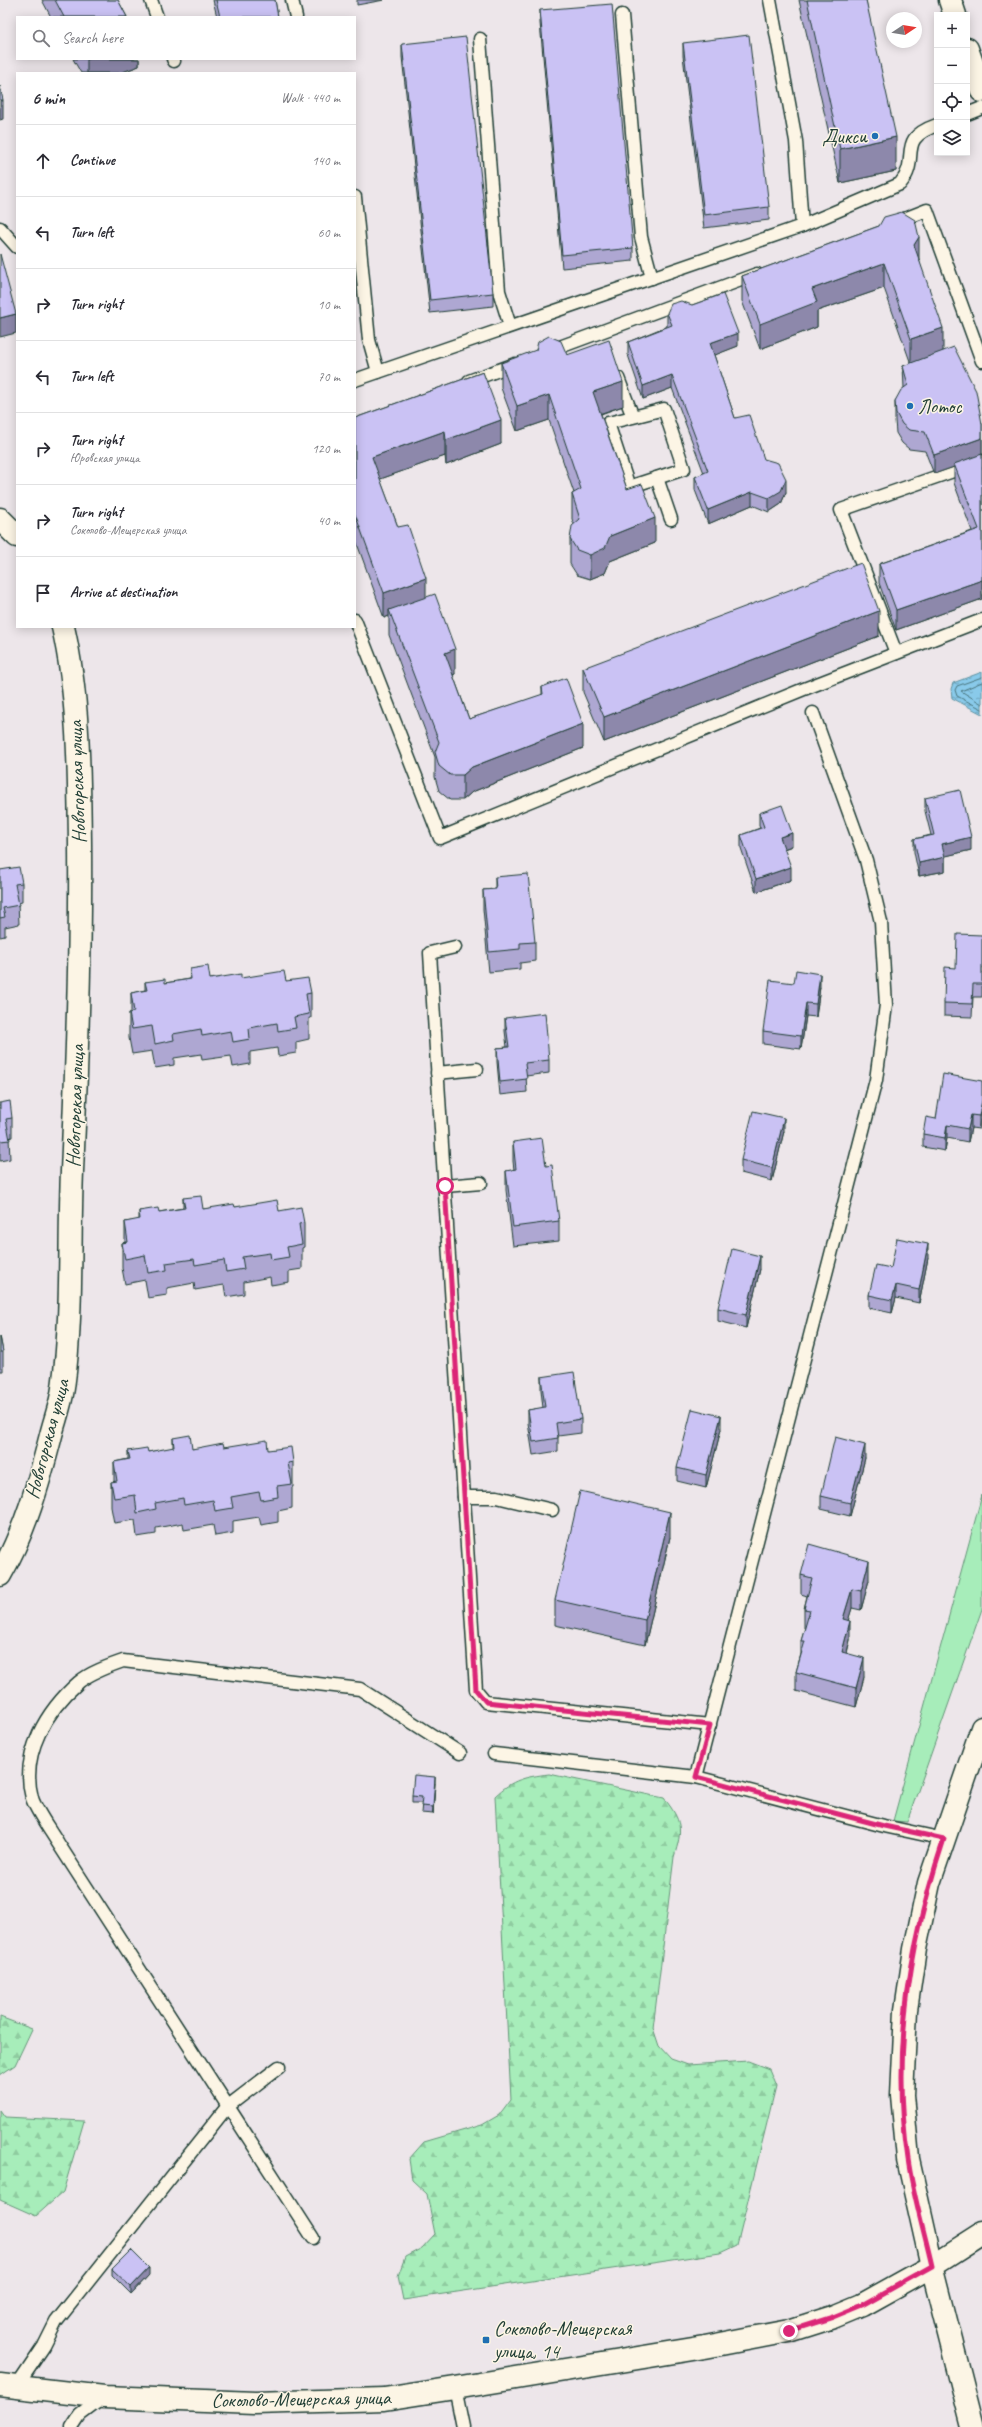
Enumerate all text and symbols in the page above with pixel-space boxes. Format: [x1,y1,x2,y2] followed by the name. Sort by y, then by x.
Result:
[886,12,922,48] north arrow
[934,12,970,156] map controls
[934,12,970,48] button: +
[16,16,356,60] search box
[30,27,52,49] icon: search
[62,29,123,48] text: Search here
[934,48,970,84] button: −
[934,84,970,120] button: locate
[32,88,65,109] text: 6 min
[281,90,340,106] text: Walk · 440 m
[934,120,970,156] button: layers
[822,124,868,149] place label: Дикси
[870,131,880,141] marker: Дикси
[32,150,54,172] icon: ahead
[70,151,115,170] text: Continue
[312,153,340,169] text: 140 m
[32,222,54,244] icon: left
[70,223,113,242] text: Turn left
[318,225,340,241] text: 60 m
[32,294,54,316] icon: right
[70,295,123,314] text: Turn right
[318,297,340,313] text: 10 m
[32,366,54,388] icon: left
[70,367,113,386] text: Turn left
[318,369,340,385] text: 70 m
[918,394,962,419] place label: Лотос
[905,401,915,411] marker: Лотос
[70,431,123,450] text: Turn right
[32,438,54,460] icon: right
[312,441,340,457] text: 120 m
[70,450,140,466] text: Юровская улица
[70,503,123,522] text: Turn right
[32,510,54,532] icon: right
[318,513,340,529] text: 40 m
[70,522,186,538] text: Соколово-Мещерская улица
[32,582,54,604] icon: arrive
[70,583,177,602] text: Arrive at destination
[62,718,92,844] street label: Новогорская улица
[60,1042,90,1168] street label: Новогорская улица
[436,1177,454,1195] route start
[19,1375,75,1502] street label: Новогорская улица
[493,2316,632,2364] place label: Соколово-Мещерская улица, 14
[780,2322,798,2340] route end
[481,2335,491,2345] marker: Соколово-Мещерская улица, 14
[211,2385,392,2413] street label: Соколово-Мещерская улица

